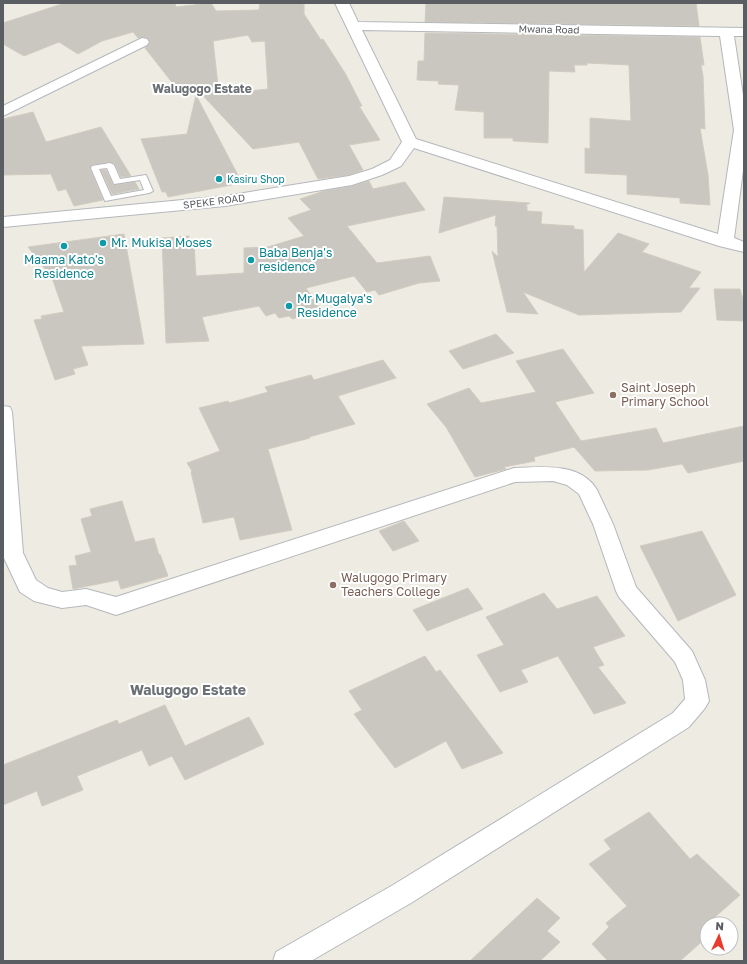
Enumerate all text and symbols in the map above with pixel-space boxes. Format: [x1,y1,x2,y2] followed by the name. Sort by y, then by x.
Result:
[518,22,580,36] street label: Mwana Road
[152,81,252,96] district label: Walugogo Estate
[227,173,285,185] place label: Kasiru Shop
[214,174,224,184] marker: Kasiru Shop
[182,191,246,211] street label: SPEKE ROAD
[111,235,212,250] place label: Mr. Mukisa Moses
[98,238,108,248] marker: Mr. Mukisa Moses
[59,241,69,251] marker: Maama Kato's Residence
[259,245,332,274] place label: Baba Benja's residence
[24,252,104,281] place label: Maama Kato's Residence
[246,255,256,265] marker: Baba Benja's residence
[297,291,372,320] place label: Mr Mugalya's Residence
[284,301,294,311] marker: Mr Mugalya's Residence
[621,380,709,409] place label: Saint Joseph Primary School
[608,390,618,400] marker: Saint Joseph Primary School
[341,570,447,599] place label: Walugogo Primary Teachers College
[328,580,338,590] marker: Walugogo Primary Teachers College
[130,681,246,698] district label: Walugogo Estate
[699,916,739,956] north arrow
[715,919,724,932] text: N

